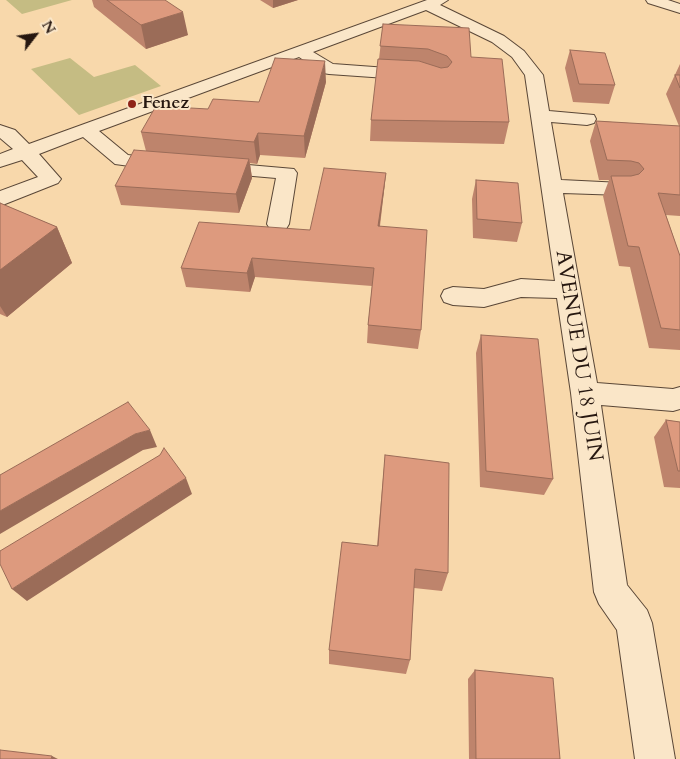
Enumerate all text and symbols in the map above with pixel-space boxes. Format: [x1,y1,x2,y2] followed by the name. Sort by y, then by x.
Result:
[10,10,60,60] north arrow
[37,17,60,37] text: N
[142,93,189,115] place label: Fenez
[126,98,138,110] marker: Fenez
[549,249,607,463] street label: AVENUE DU 18 JUIN

